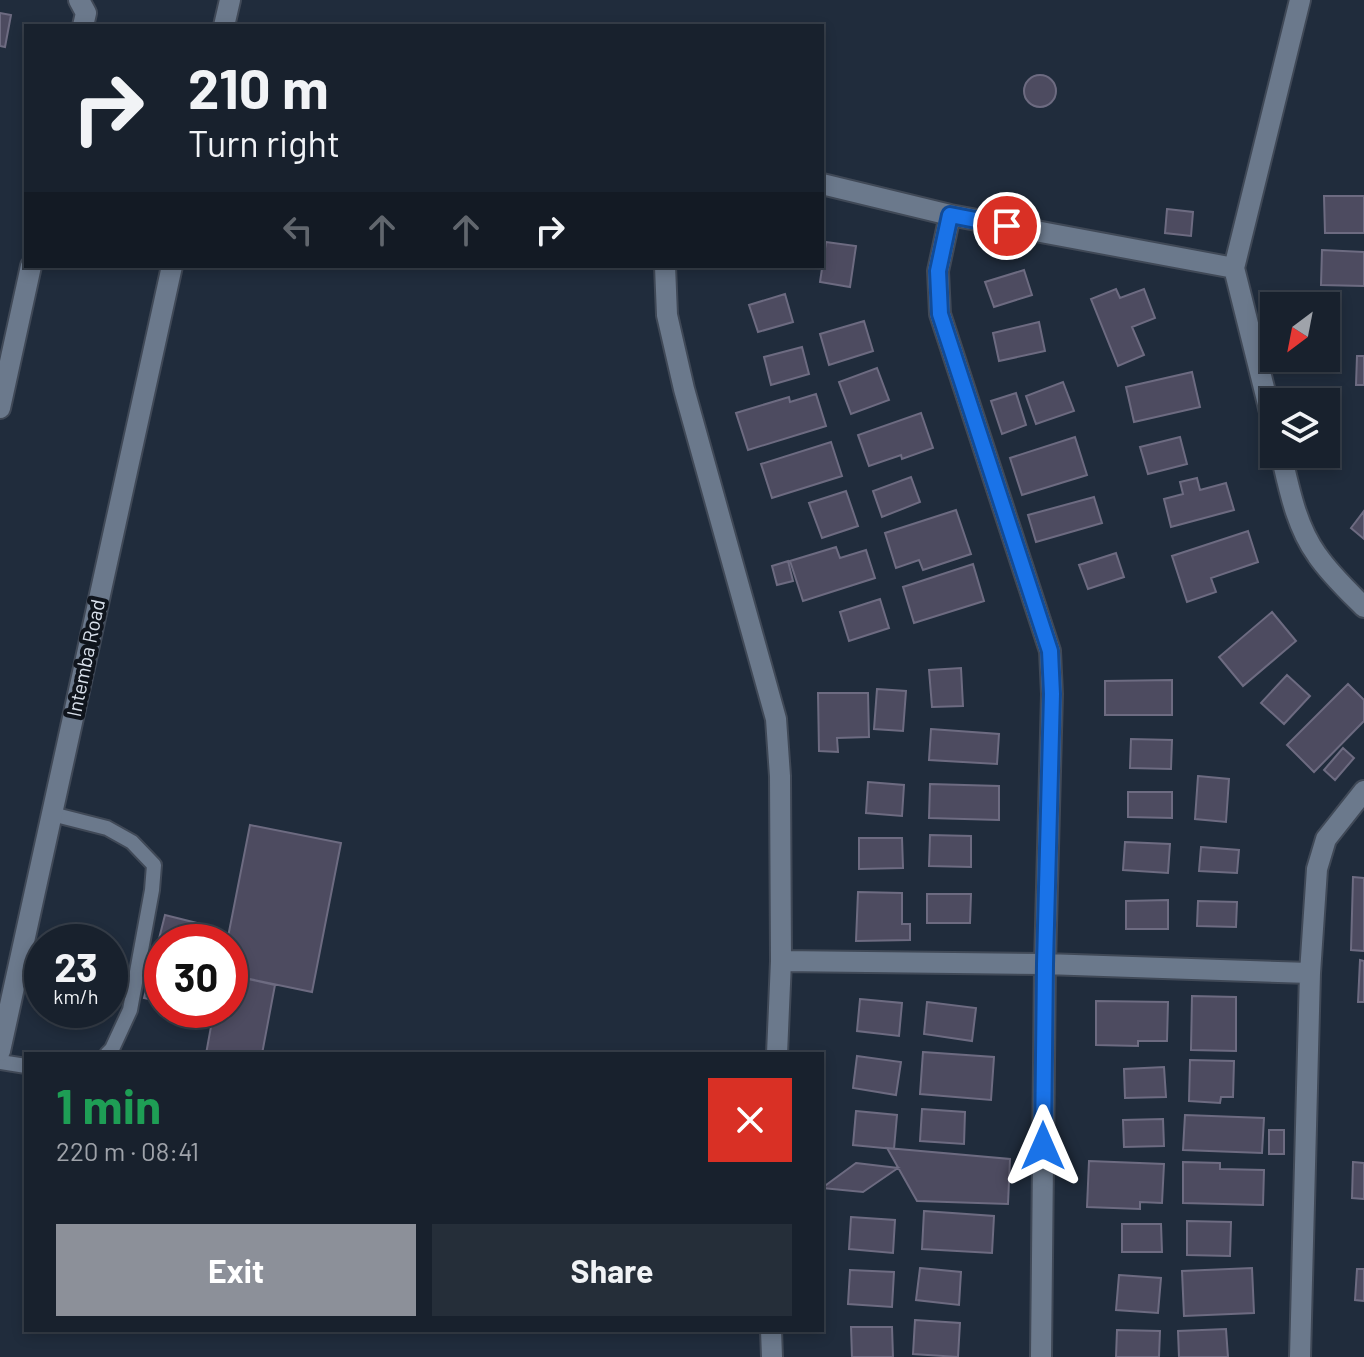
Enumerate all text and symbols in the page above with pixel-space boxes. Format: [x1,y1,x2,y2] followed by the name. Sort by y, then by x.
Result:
[188,53,329,120] text: 210 m
[56,56,160,160] icon: right
[188,121,340,164] text: Turn right
[973,192,1041,260] pin
[985,204,1029,248] icon: arrive
[276,208,320,252] icon: left
[360,208,404,252] icon: ahead
[444,208,488,252] icon: ahead
[528,208,572,252] icon: right
[1260,292,1340,372] north arrow
[1260,292,1340,468] map controls
[1260,388,1340,468] button: layers
[61,597,109,719] street label: Intemba Road
[144,924,248,1028] speed limit sign: 30
[54,942,98,990] text: 23
[53,984,99,1008] text: km/h
[56,1076,161,1134] text: 1 min
[708,1078,792,1162] button: close
[1001,1104,1085,1188] position arrow
[56,1135,199,1166] text: 220 m · 08:41
[56,1224,416,1316] button: Exit
[432,1224,792,1316] button: Share

